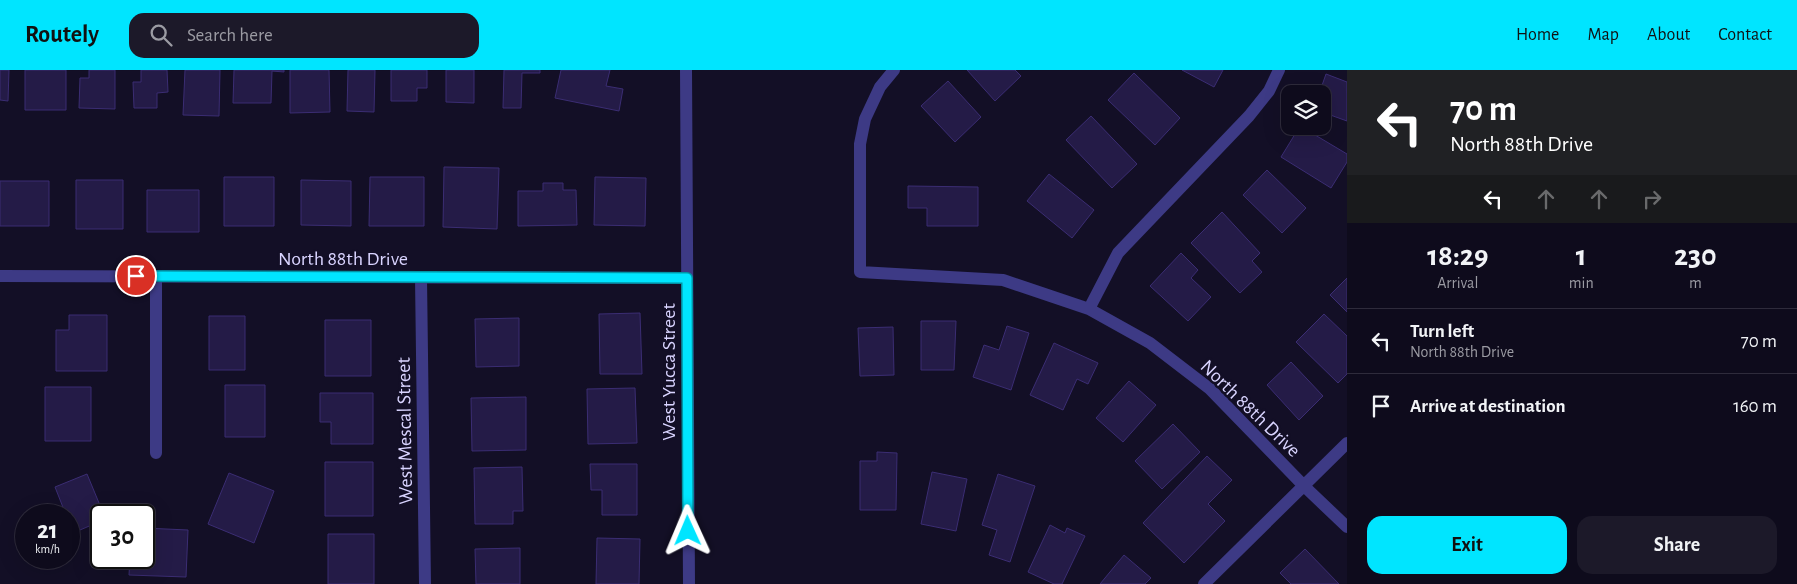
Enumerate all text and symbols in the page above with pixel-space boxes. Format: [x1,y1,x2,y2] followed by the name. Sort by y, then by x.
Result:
[129,13,479,58] search box
[147,21,175,49] icon: search
[25,23,99,47] text: Routely
[187,26,273,45] text: Search here
[1516,26,1559,44] text: Home
[1587,26,1619,44] text: Map
[1647,26,1690,44] text: About
[1718,26,1772,44] text: Contact
[1281,85,1331,135] map controls
[1281,85,1331,135] button: layers
[1367,90,1432,155] icon: left
[1450,92,1517,127] text: 70 m
[1450,133,1593,155] text: North 88th Drive
[1479,185,1507,213] icon: left
[1532,185,1560,213] icon: ahead
[1585,185,1613,213] icon: ahead
[1638,185,1666,213] icon: right
[1427,241,1488,271] text: 18:29
[1576,241,1587,271] text: 1
[1674,241,1717,271] text: 230
[278,249,408,269] street label: North 88th Drive
[115,255,157,297] pin
[122,262,150,290] icon: arrive
[1437,275,1478,291] text: Arrival
[1569,275,1594,291] text: min
[1689,275,1702,291] text: m
[659,303,679,441] street label: West Yucca Street
[1410,322,1474,341] text: Turn left
[1367,327,1395,355] icon: left
[1741,332,1777,351] text: 70 m
[1410,344,1514,360] text: North 88th Drive
[1197,356,1304,461] street label: North 88th Drive
[394,357,416,505] street label: West Mescal Street
[1367,392,1395,420] icon: arrive
[1410,397,1566,416] text: Arrive at destination
[1733,397,1777,416] text: 160 m
[90,504,155,569] speed limit sign: 30
[661,504,713,556] position arrow
[1367,516,1567,574] button: Exit
[1577,516,1777,574] button: Share
[37,518,58,543] text: 21
[35,543,60,555] text: km/h

